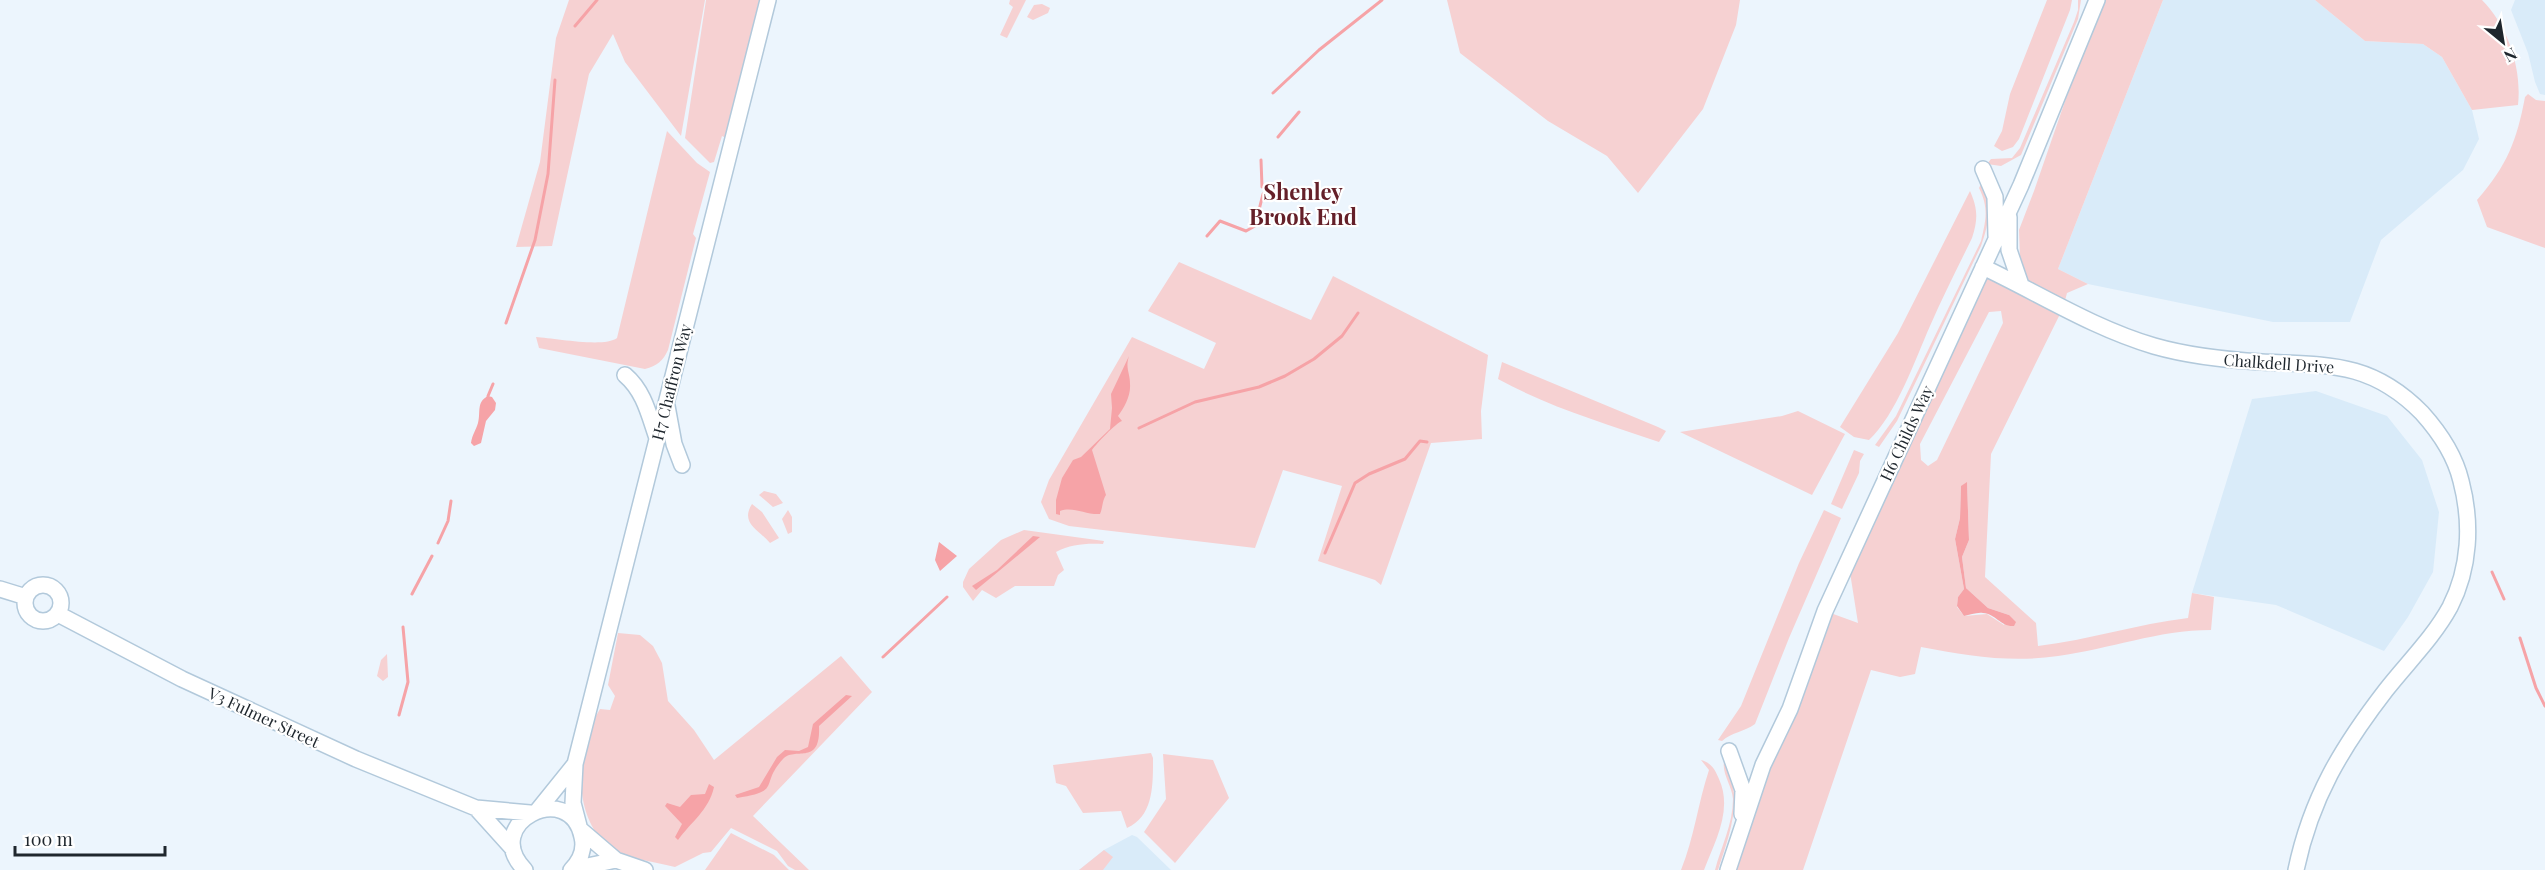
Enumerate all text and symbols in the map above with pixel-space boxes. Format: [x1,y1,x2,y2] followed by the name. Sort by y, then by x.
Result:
[2473,12,2533,72] north arrow
[2500,43,2521,68] text: N
[1249,176,1357,231] district label: Shenley Brook End
[646,322,696,442] street label: H7 Chaffron Way
[2223,349,2335,377] street label: Chalkdell Drive
[1875,382,1937,484] street label: H6 Childs Way
[204,682,323,752] street label: V3 Fulmer Street
[15,819,165,857] scale bar
[24,827,73,851] text: 100 m

